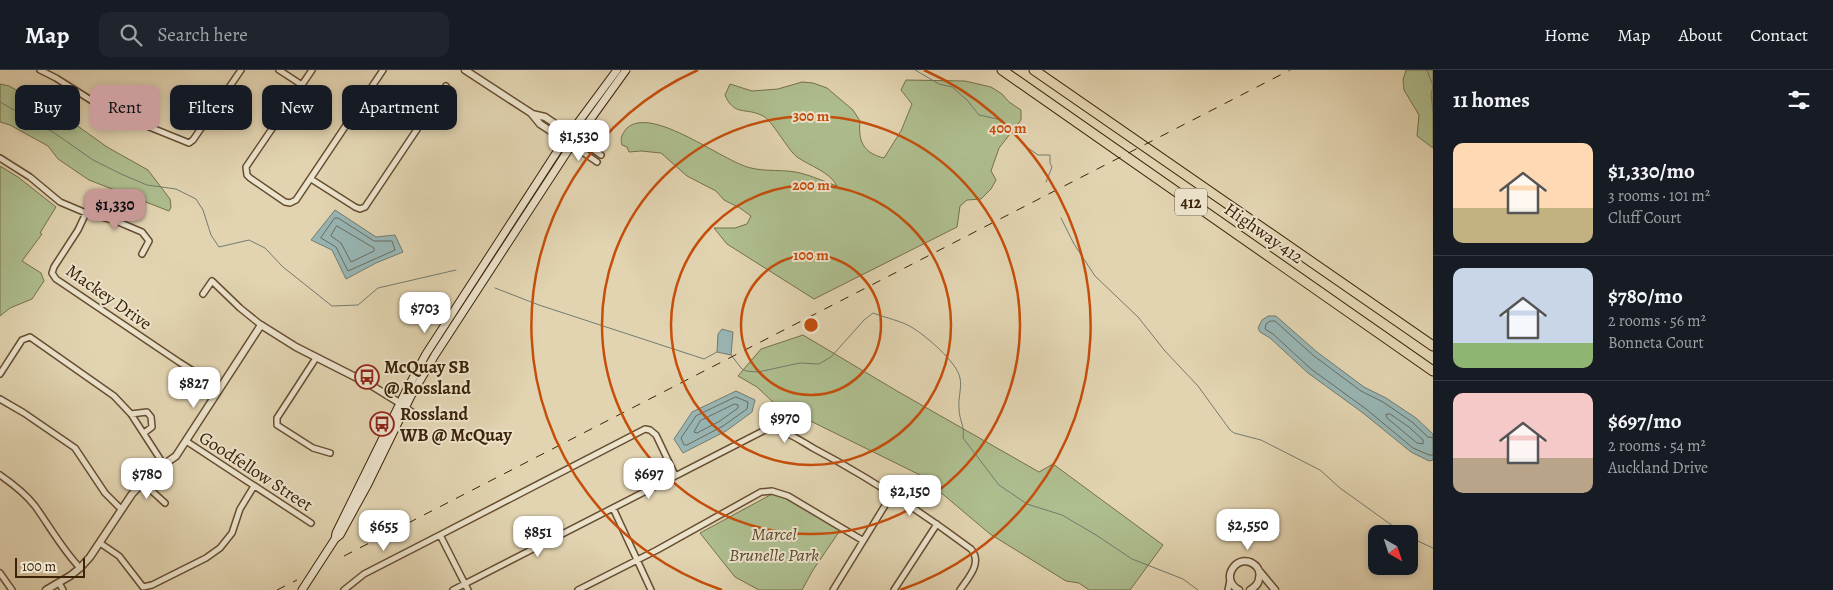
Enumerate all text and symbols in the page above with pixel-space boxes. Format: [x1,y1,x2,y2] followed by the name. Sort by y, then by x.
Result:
[99,12,449,57] search box
[25,19,69,51] text: Map
[117,21,145,49] icon: search
[157,22,248,48] text: Search here
[1544,23,1589,47] text: Home
[1617,23,1650,47] text: Map
[1678,23,1722,47] text: About
[1750,23,1808,47] text: Contact
[15,85,80,130] chip: Buy
[90,85,160,130] chip: Rent
[170,85,252,130] chip: Filters
[262,85,332,130] chip: New
[342,85,457,130] chip: Apartment
[1453,86,1530,114] text: 11 homes
[1785,86,1813,114] icon: filters
[793,106,830,126] text: 300 m
[989,118,1027,138] text: 400 m
[538,119,620,162] pin: $1,530
[559,125,599,147] text: $1,530
[1608,157,1695,185] text: $1,330/mo
[1493,163,1553,223] icon: home
[792,175,830,195] text: 200 m
[1608,185,1710,207] text: 3 rooms · 101 m²
[1175,188,1207,216] road number: 412
[74,189,156,231] pin: $1,330
[95,194,135,216] text: $1,330
[1220,197,1309,269] street label: Highway 412
[1608,207,1682,229] text: Cluff Court
[793,245,829,265] text: 100 m
[61,259,157,335] street label: Mackey Drive
[1608,282,1683,310] text: $780/mo
[1493,288,1553,348] icon: home
[395,292,455,334] pin: $703
[410,297,440,319] text: $703
[1608,310,1706,332] text: 2 rooms · 56 m²
[802,316,820,334] centre of rings
[1608,332,1704,354] text: Bonneta Court
[384,355,471,400] place label: McQuay SB @ Rossland
[354,364,380,390] bus stop icon: McQuay SB @ Rossland
[164,366,224,409] pin: $827
[179,372,209,394] text: $827
[399,402,512,447] place label: Rossland WB @ McQuay
[755,402,815,444] pin: $970
[770,407,800,429] text: $970
[1608,407,1682,435] text: $697/mo
[369,411,395,437] bus stop icon: Rossland WB @ McQuay
[1493,413,1553,473] icon: home
[195,425,317,517] street label: Goodfellow Street
[1608,435,1706,457] text: 2 rooms · 54 m²
[1608,457,1708,479] text: Auckland Drive
[117,458,177,500] pin: $780
[619,458,679,500] pin: $697
[132,463,162,485] text: $780
[634,463,664,485] text: $697
[869,474,951,517] pin: $2,150
[890,480,930,502] text: $2,150
[1207,508,1289,551] pin: $2,550
[354,510,414,552] pin: $655
[1227,514,1269,536] text: $2,550
[370,515,398,537] text: $655
[508,516,568,558] pin: $851
[524,521,552,543] text: $851
[729,522,819,567] park label: Marcel Brunelle Park
[1368,525,1418,575] north arrow
[1368,525,1418,575] map controls
[15,555,85,578] scale bar
[22,557,56,576] text: 100 m

